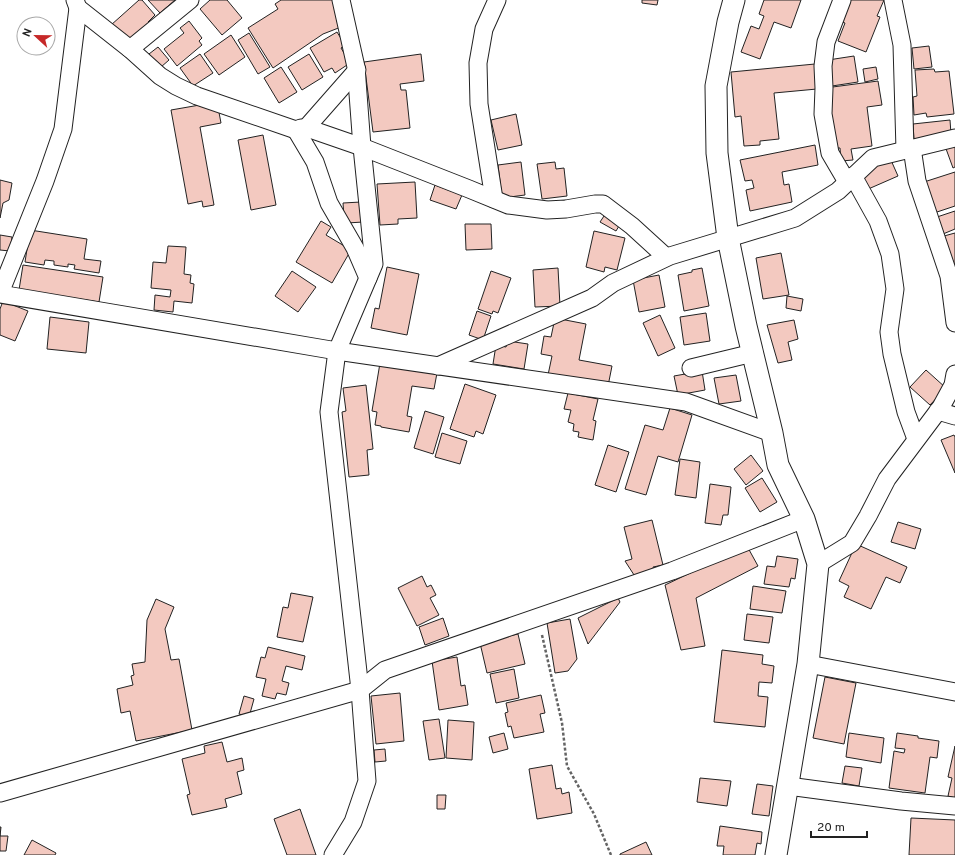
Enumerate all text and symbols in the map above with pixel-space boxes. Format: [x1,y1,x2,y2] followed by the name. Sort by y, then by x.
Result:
[16,16,56,56] north arrow
[20,26,36,39] text: N
[811,813,867,839] scale bar
[817,820,845,836] text: 20 m

